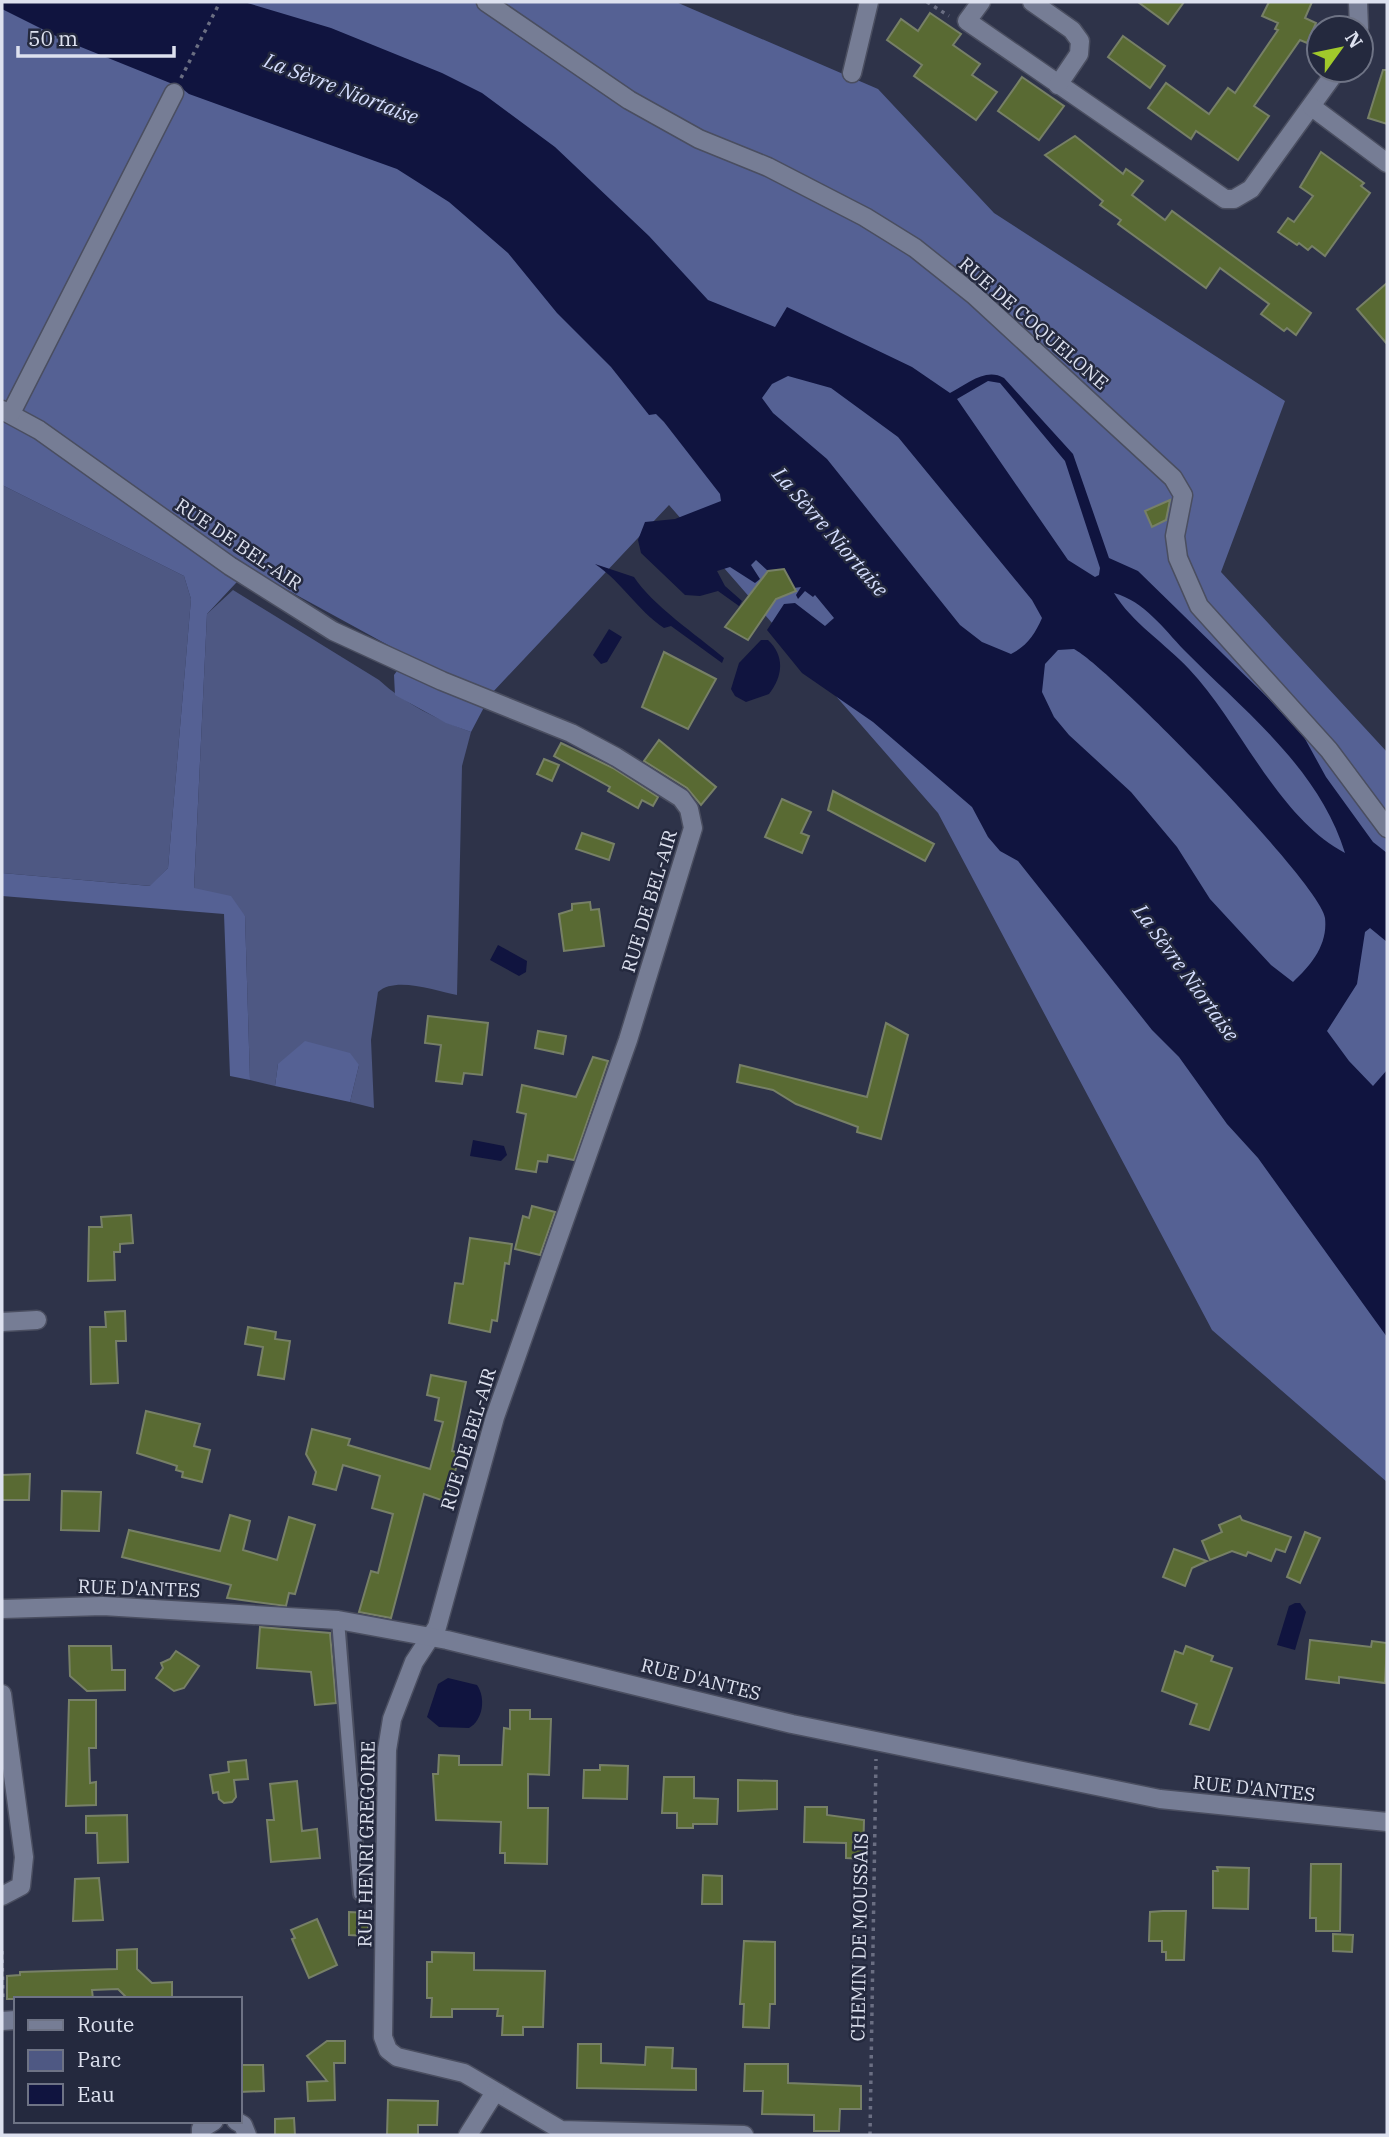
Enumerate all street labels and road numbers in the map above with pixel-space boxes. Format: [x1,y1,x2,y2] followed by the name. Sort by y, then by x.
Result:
[954,252,1114,394] street label: RUE DE COQUELONE
[171,493,307,595] street label: RUE DE BEL-AIR
[616,827,682,975] street label: RUE DE BEL-AIR
[435,1365,501,1513] street label: RUE DE BEL-AIR
[77,1574,201,1602] street label: RUE D'ANTES
[639,1653,763,1705] street label: RUE D'ANTES
[352,1741,380,1947] street label: RUE HENRI GREGOIRE
[1192,1770,1316,1806] street label: RUE D'ANTES
[845,1832,873,2042] street label: CHEMIN DE MOUSSAIS

